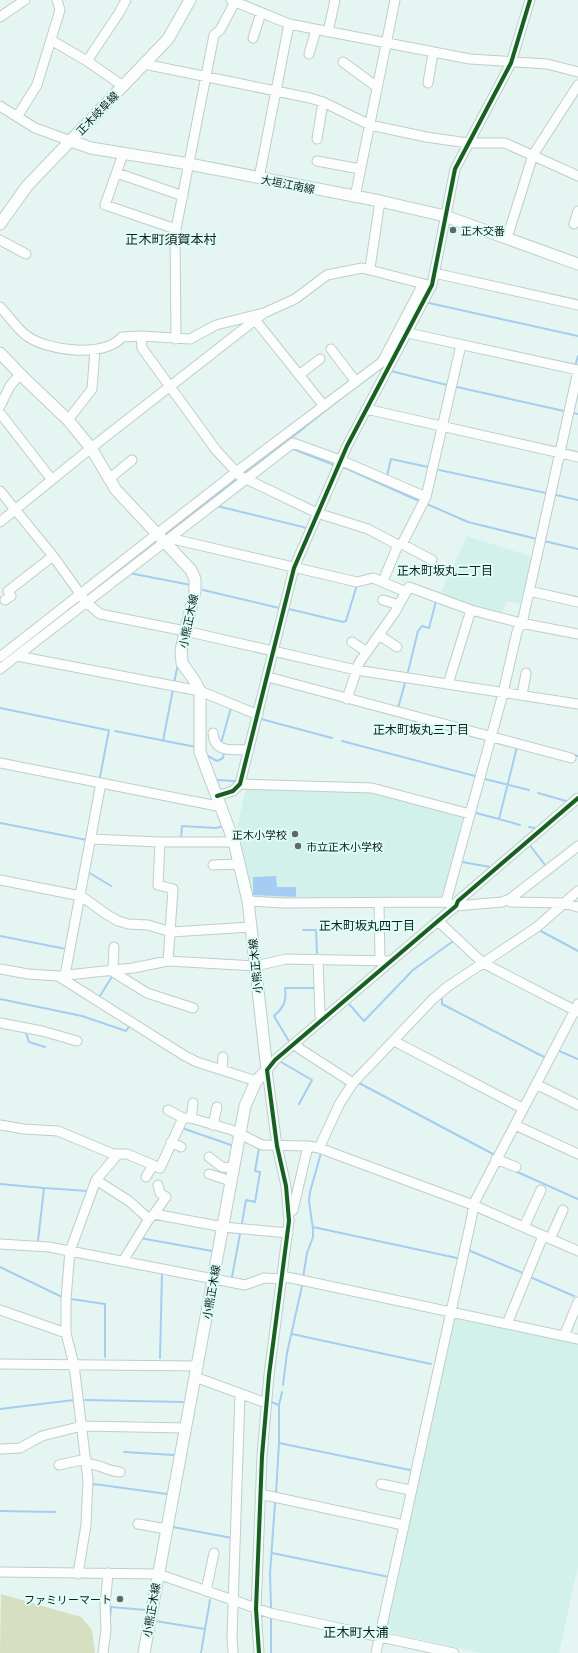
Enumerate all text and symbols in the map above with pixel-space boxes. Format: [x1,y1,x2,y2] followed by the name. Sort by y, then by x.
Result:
[73,88,121,138] street label: 正木岐阜線
[260,171,316,197] street label: 大垣江南線
[461,223,505,238] place label: 正木交番
[448,225,458,235] marker: 正木交番
[125,230,217,248] district label: 正木町須賀本村
[397,562,493,579] district label: 正木町坂丸二丁目
[175,593,201,649] street label: 小熊正木線
[373,721,469,738] district label: 正木町坂丸三丁目
[232,827,287,842] place label: 正木小学校
[290,829,300,839] marker: 正木小学校
[306,839,383,854] place label: 市立正木小学校
[293,841,303,851] marker: 市立正木小学校
[319,917,415,934] district label: 正木町坂丸四丁目
[245,938,265,994] street label: 小熊正木線
[199,1264,223,1320] street label: 小熊正木線
[139,1582,163,1638] street label: 小熊正木線
[24,1592,112,1607] place label: ファミリーマート
[115,1594,125,1604] marker: ファミリーマート
[323,1623,389,1641] district label: 正木町大浦

